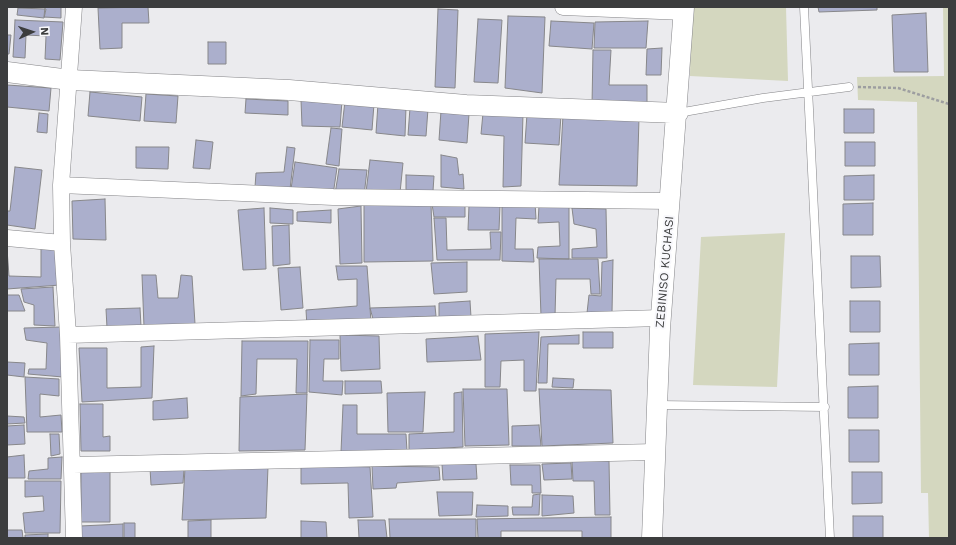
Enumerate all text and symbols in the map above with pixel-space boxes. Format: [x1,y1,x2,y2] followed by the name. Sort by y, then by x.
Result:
[12,12,52,52] north arrow
[38,27,51,36] text: N
[653,215,677,329] street label: ZEBINISO KUCHASI

